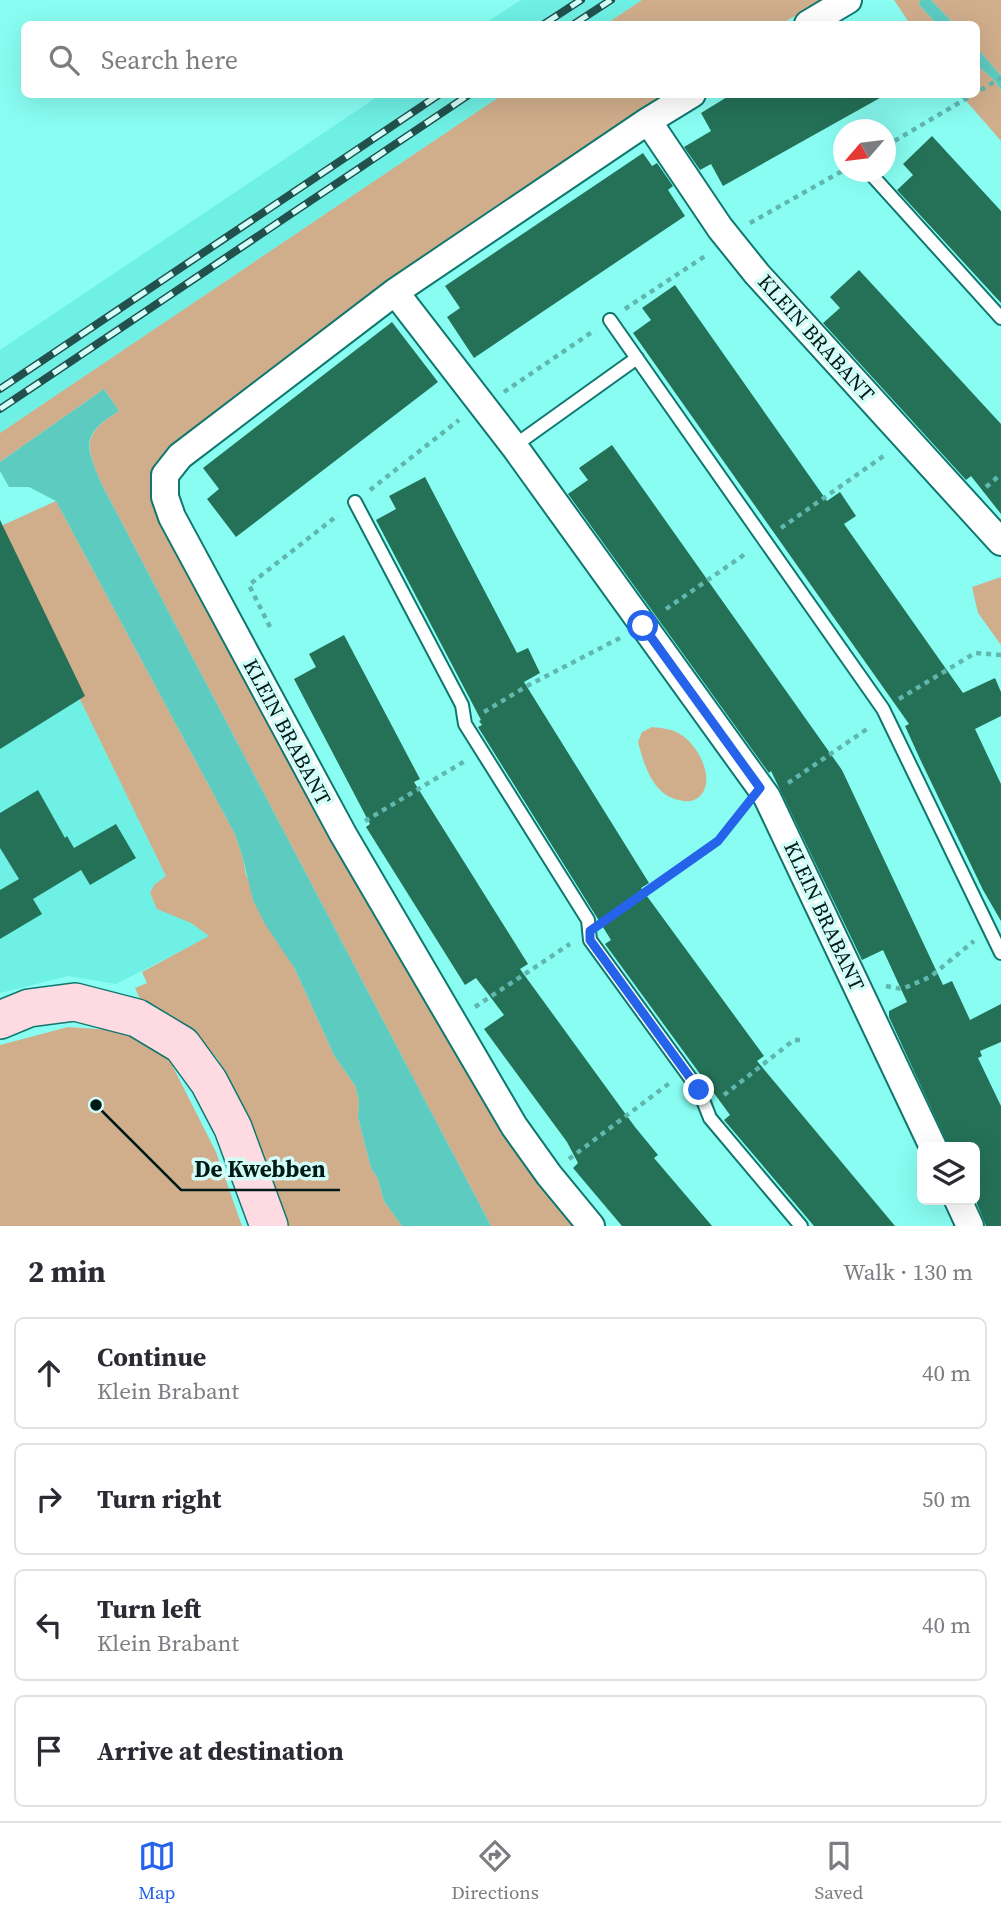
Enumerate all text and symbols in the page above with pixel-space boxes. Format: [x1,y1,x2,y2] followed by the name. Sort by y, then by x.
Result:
[21,21,980,98] search box
[45,41,83,79] icon: search
[101,42,238,78] text: Search here
[833,119,896,182] north arrow
[752,268,881,408] street label: KLEIN BRABANT
[627,610,658,641] route start
[237,654,338,810] street label: KLEIN BRABANT
[777,836,872,995] street label: KLEIN BRABANT
[683,1074,714,1105] route end
[917,1142,980,1205] map controls
[917,1142,980,1205] button: layers
[181,1146,340,1190] callout: De Kwebben
[194,1153,326,1185] text: De Kwebben
[28,1251,106,1292] text: 2 min
[843,1256,973,1288] text: Walk · 130 m
[97,1339,206,1375] text: Continue
[30,1354,68,1392] icon: ahead
[922,1357,971,1389] text: 40 m
[97,1375,239,1407] text: Klein Brabant
[30,1480,68,1518] icon: right
[97,1481,221,1517] text: Turn right
[922,1483,971,1515] text: 50 m
[97,1591,201,1627] text: Turn left
[30,1606,68,1644] icon: left
[922,1609,971,1641] text: 40 m
[97,1627,239,1659] text: Klein Brabant
[30,1732,68,1770] icon: arrive
[97,1733,344,1769] text: Arrive at destination
[138,1837,176,1905] tab: Map
[451,1837,539,1905] tab: Directions
[815,1837,863,1905] tab: Saved

